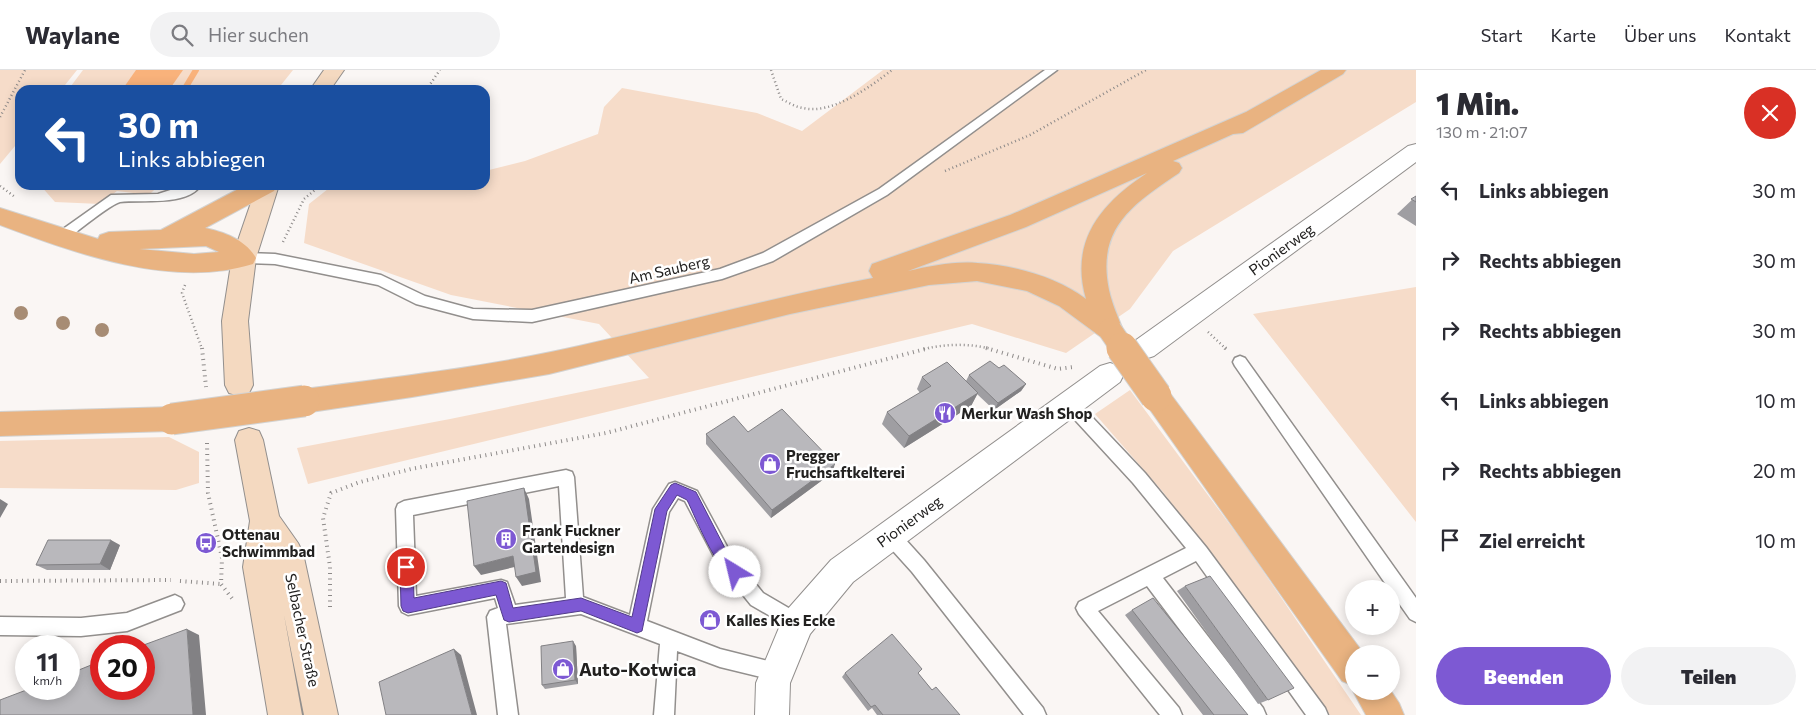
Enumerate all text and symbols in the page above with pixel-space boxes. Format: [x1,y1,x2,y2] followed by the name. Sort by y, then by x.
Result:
[150,12,500,57] search box
[25,20,120,49] text: Waylane
[168,21,196,49] icon: search
[208,23,309,46] text: Hier suchen
[1481,24,1523,46] text: Start
[1551,24,1596,46] text: Karte
[1624,24,1697,46] text: Über uns
[1725,24,1791,46] text: Kontakt
[1436,84,1519,121] text: 1 Min.
[1744,87,1796,139] button: close
[118,102,199,145] text: 30 m
[35,105,100,170] icon: left
[1436,122,1528,141] text: 130 m · 21:07
[118,145,266,172] text: Links abbiegen
[1436,176,1464,204] icon: left
[1479,179,1609,202] text: Links abbiegen
[1753,179,1796,202] text: 30 m
[1245,219,1317,279] street label: Pionierweg
[1436,246,1464,274] icon: right
[1479,249,1621,272] text: Rechts abbiegen
[1753,249,1796,272] text: 30 m
[627,251,711,287] street label: Am Sauberg
[1436,316,1464,344] icon: right
[1479,319,1621,342] text: Rechts abbiegen
[1753,319,1796,342] text: 30 m
[1436,386,1464,414] icon: left
[1479,389,1609,412] text: Links abbiegen
[1755,389,1796,412] text: 10 m
[933,401,957,425] restaurant icon: Merkur Wash Shop
[961,404,1093,422] place label: Merkur Wash Shop
[786,446,905,481] place label: Pregger Fruchsaftkelterei
[758,452,782,476] shop icon: Pregger Fruchsaftkelterei
[1436,456,1464,484] icon: right
[1479,459,1621,482] text: Rechts abbiegen
[1753,459,1796,482] text: 20 m
[873,491,945,551] street label: Pionierweg
[522,521,620,556] place label: Frank Fuckner Gartendesign
[222,525,315,560] place label: Ottenau Schwimmbad
[1436,526,1464,554] icon: arrive
[494,527,518,551] building icon: Frank Fuckner Gartendesign
[1479,529,1585,552] text: Ziel erreicht
[1755,529,1796,552] text: 10 m
[194,531,218,555] bus stop icon: Ottenau Schwimmbad
[708,545,760,597] position arrow
[385,546,427,588] pin
[392,553,420,581] icon: arrive
[282,572,324,688] street label: Selbacher Straße
[1345,580,1400,700] map controls
[1345,580,1400,635] button: +
[698,608,722,632] shop icon: Kalles Kies Ecke
[726,611,835,629] place label: Kalles Kies Ecke
[90,635,155,700] speed limit sign: 20
[1345,645,1400,700] button: −
[36,646,59,676] text: 11
[1436,647,1611,705] button: Beenden
[1621,647,1796,705] button: Teilen
[551,657,575,681] shop icon: Auto-Kotwica
[579,658,696,680] place label: Auto-Kotwica
[33,673,62,687] text: km/h

